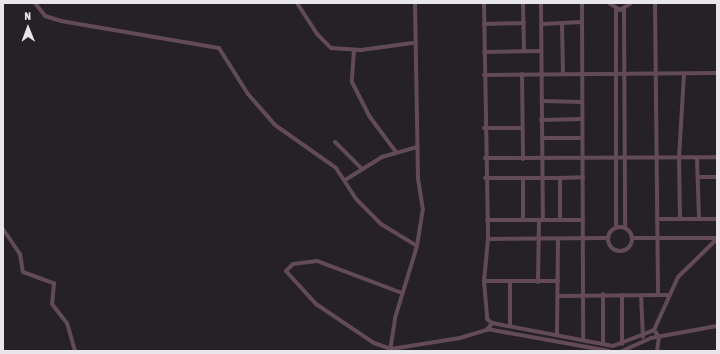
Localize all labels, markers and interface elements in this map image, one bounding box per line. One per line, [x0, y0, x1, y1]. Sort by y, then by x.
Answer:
north arrow [8, 8, 48, 48]
text: N [24, 10, 31, 22]

